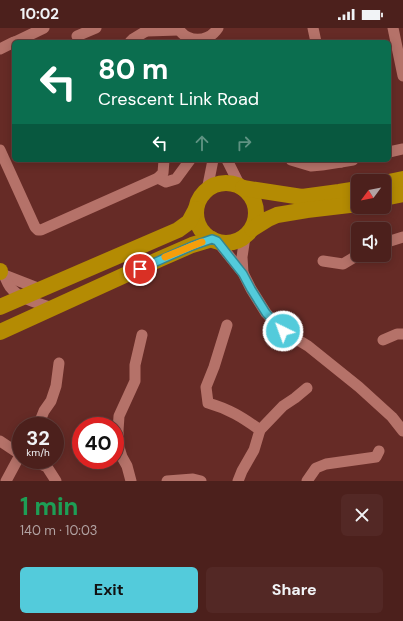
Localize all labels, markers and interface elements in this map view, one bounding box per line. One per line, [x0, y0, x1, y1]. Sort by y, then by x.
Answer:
text: 10:02 [20, 4, 59, 24]
text: 80 m [98, 51, 168, 88]
icon: left [32, 56, 84, 108]
text: Crescent Link Road [98, 87, 259, 111]
icon: left [149, 132, 171, 154]
icon: ahead [191, 132, 213, 154]
icon: right [233, 132, 255, 154]
north arrow [351, 174, 391, 214]
map controls [351, 174, 391, 262]
button: sound [351, 222, 391, 262]
pin [123, 252, 157, 286]
icon: arrive [129, 258, 151, 280]
position arrow [262, 310, 304, 352]
speed limit sign: 40 [72, 417, 124, 469]
text: 32 [26, 425, 50, 451]
text: km/h [26, 446, 50, 459]
text: 1 min [20, 491, 78, 522]
button: close [341, 494, 383, 536]
text: 140 m · 10:03 [20, 522, 98, 539]
button: Exit [20, 567, 198, 613]
button: Share [206, 567, 383, 613]

